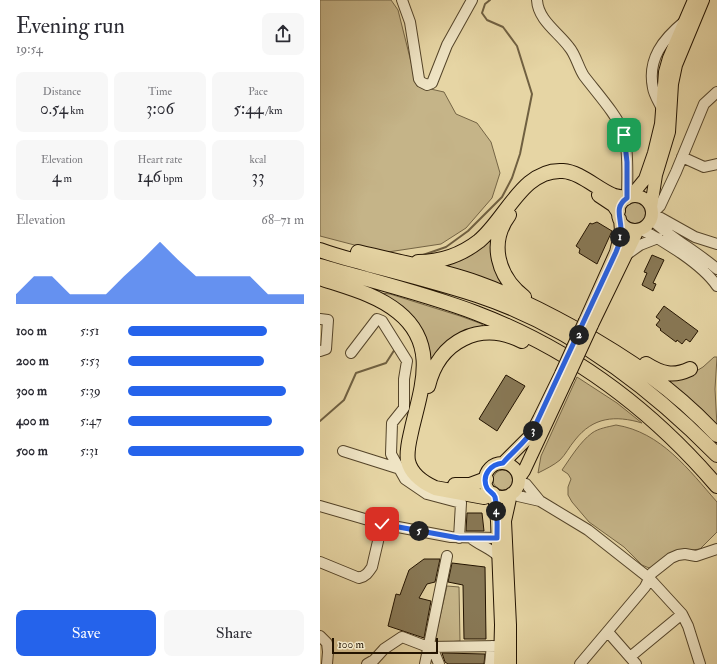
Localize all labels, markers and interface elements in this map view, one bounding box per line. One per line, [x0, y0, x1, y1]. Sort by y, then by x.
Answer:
text: Evening run [16, 12, 125, 40]
button: share [262, 13, 304, 55]
text: 19:54 [16, 41, 43, 57]
text: Distance [43, 85, 81, 98]
text: Time [148, 85, 172, 98]
text: Pace [248, 85, 268, 98]
text: 0.54 [40, 98, 68, 119]
text: 3:06 [146, 98, 174, 119]
text: 5:44 [234, 98, 264, 119]
text: km [68, 104, 84, 117]
text: /km [264, 104, 282, 117]
pin [607, 118, 641, 152]
icon: arrive [613, 124, 635, 146]
text: Elevation [41, 153, 83, 166]
text: Heart rate [138, 153, 182, 166]
text: kcal [250, 153, 266, 166]
text: 4 [52, 166, 61, 187]
text: 146 [137, 166, 161, 187]
text: 33 [251, 166, 265, 187]
text: m [61, 172, 72, 185]
text: bpm [161, 172, 183, 185]
text: Elevation [16, 212, 66, 228]
text: 68–71 m [261, 212, 304, 228]
pin: 1 [610, 227, 630, 247]
text: 1 [618, 230, 622, 243]
text: 100 m [16, 323, 47, 339]
text: 5:51 [80, 323, 99, 339]
pin: 2 [569, 325, 589, 345]
text: 2 [576, 328, 582, 341]
text: 200 m [16, 353, 49, 369]
text: 5:53 [80, 353, 100, 369]
text: 300 m [16, 383, 47, 399]
text: 5:39 [80, 383, 101, 399]
text: 400 m [16, 413, 49, 429]
text: 5:47 [80, 413, 102, 429]
pin: 3 [523, 421, 543, 441]
text: 3 [531, 424, 535, 437]
text: 500 m [16, 443, 48, 459]
text: 5:31 [80, 443, 99, 459]
pin: 4 [486, 501, 506, 521]
text: 4 [493, 504, 499, 517]
pin [365, 507, 399, 541]
icon: check [371, 513, 393, 535]
pin: 5 [409, 521, 429, 541]
text: 5 [417, 524, 421, 537]
button: Save [16, 610, 156, 656]
button: Share [164, 610, 304, 656]
scale bar [332, 636, 438, 655]
text: 100 m [338, 638, 364, 651]

